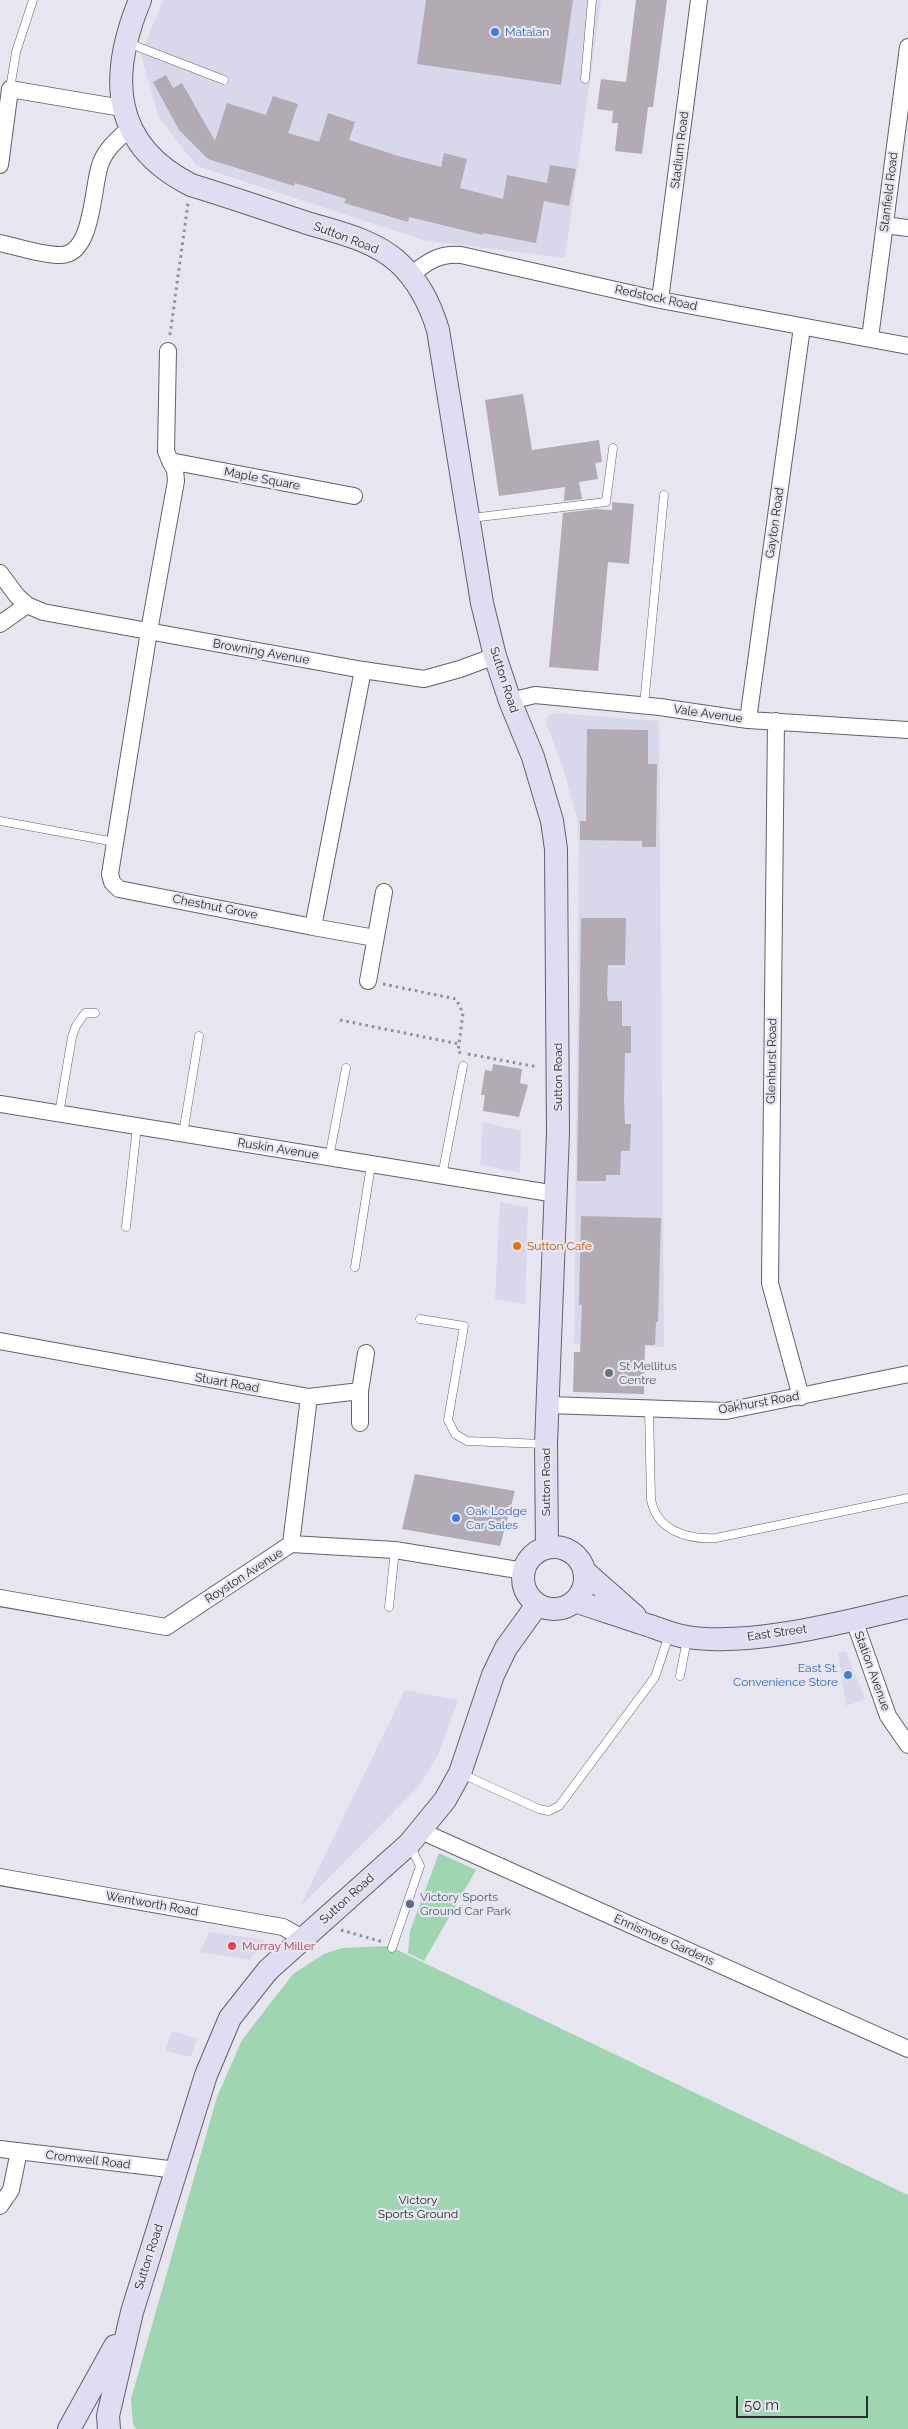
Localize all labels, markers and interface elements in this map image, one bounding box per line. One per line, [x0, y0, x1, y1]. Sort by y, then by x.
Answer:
place label: Matalan [505, 25, 549, 39]
marker: Matalan [489, 26, 501, 38]
street label: Stadium Road [668, 111, 692, 189]
street label: Stanfield Road [877, 151, 901, 233]
street label: Sutton Road [312, 219, 380, 257]
street label: Redstock Road [614, 282, 698, 314]
street label: Maple Square [223, 465, 301, 493]
street label: Gayton Road [763, 487, 787, 559]
street label: Browning Avenue [212, 636, 310, 668]
street label: Sutton Road [487, 645, 521, 715]
street label: Vale Avenue [673, 702, 743, 726]
street label: Chestnut Grove [171, 892, 259, 922]
street label: Glenhurst Road [764, 1018, 780, 1104]
street label: Sutton Road [551, 1043, 565, 1111]
street label: Ruskin Avenue [236, 1135, 320, 1163]
place label: Sutton Cafe [527, 1239, 592, 1253]
marker: Sutton Cafe [511, 1240, 523, 1252]
place label: St Mellitus Centre [619, 1359, 677, 1387]
marker: St Mellitus Centre [603, 1367, 615, 1379]
street label: Stuart Road [194, 1370, 260, 1396]
street label: Oakhurst Road [717, 1389, 801, 1417]
street label: Sutton Road [539, 1448, 553, 1516]
place label: Oak Lodge Car Sales [466, 1504, 527, 1532]
marker: Oak Lodge Car Sales [450, 1512, 462, 1524]
street label: Royston Avenue [202, 1545, 286, 1607]
street label: East Street [746, 1622, 808, 1644]
street label: Station Avenue [851, 1629, 893, 1713]
place label: East St. Convenience Store [733, 1661, 838, 1689]
marker: East St. Convenience Store [842, 1669, 854, 1681]
street label: Sutton Road [317, 1871, 377, 1927]
street label: Wentworth Road [105, 1889, 199, 1919]
place label: Victory Sports Ground Car Park [420, 1890, 511, 1918]
marker: Victory Sports Ground Car Park [404, 1898, 416, 1910]
street label: Ennismore Gardens [612, 1911, 716, 1969]
place label: Murray Miller [242, 1939, 315, 1953]
marker: Murray Miller [226, 1940, 238, 1952]
street label: Cromwell Road [45, 2148, 131, 2172]
park label: Victory Sports Ground [378, 2193, 458, 2221]
street label: Sutton Road [132, 2222, 166, 2292]
scale bar [738, 2386, 870, 2418]
text: 50 m [744, 2396, 779, 2414]

